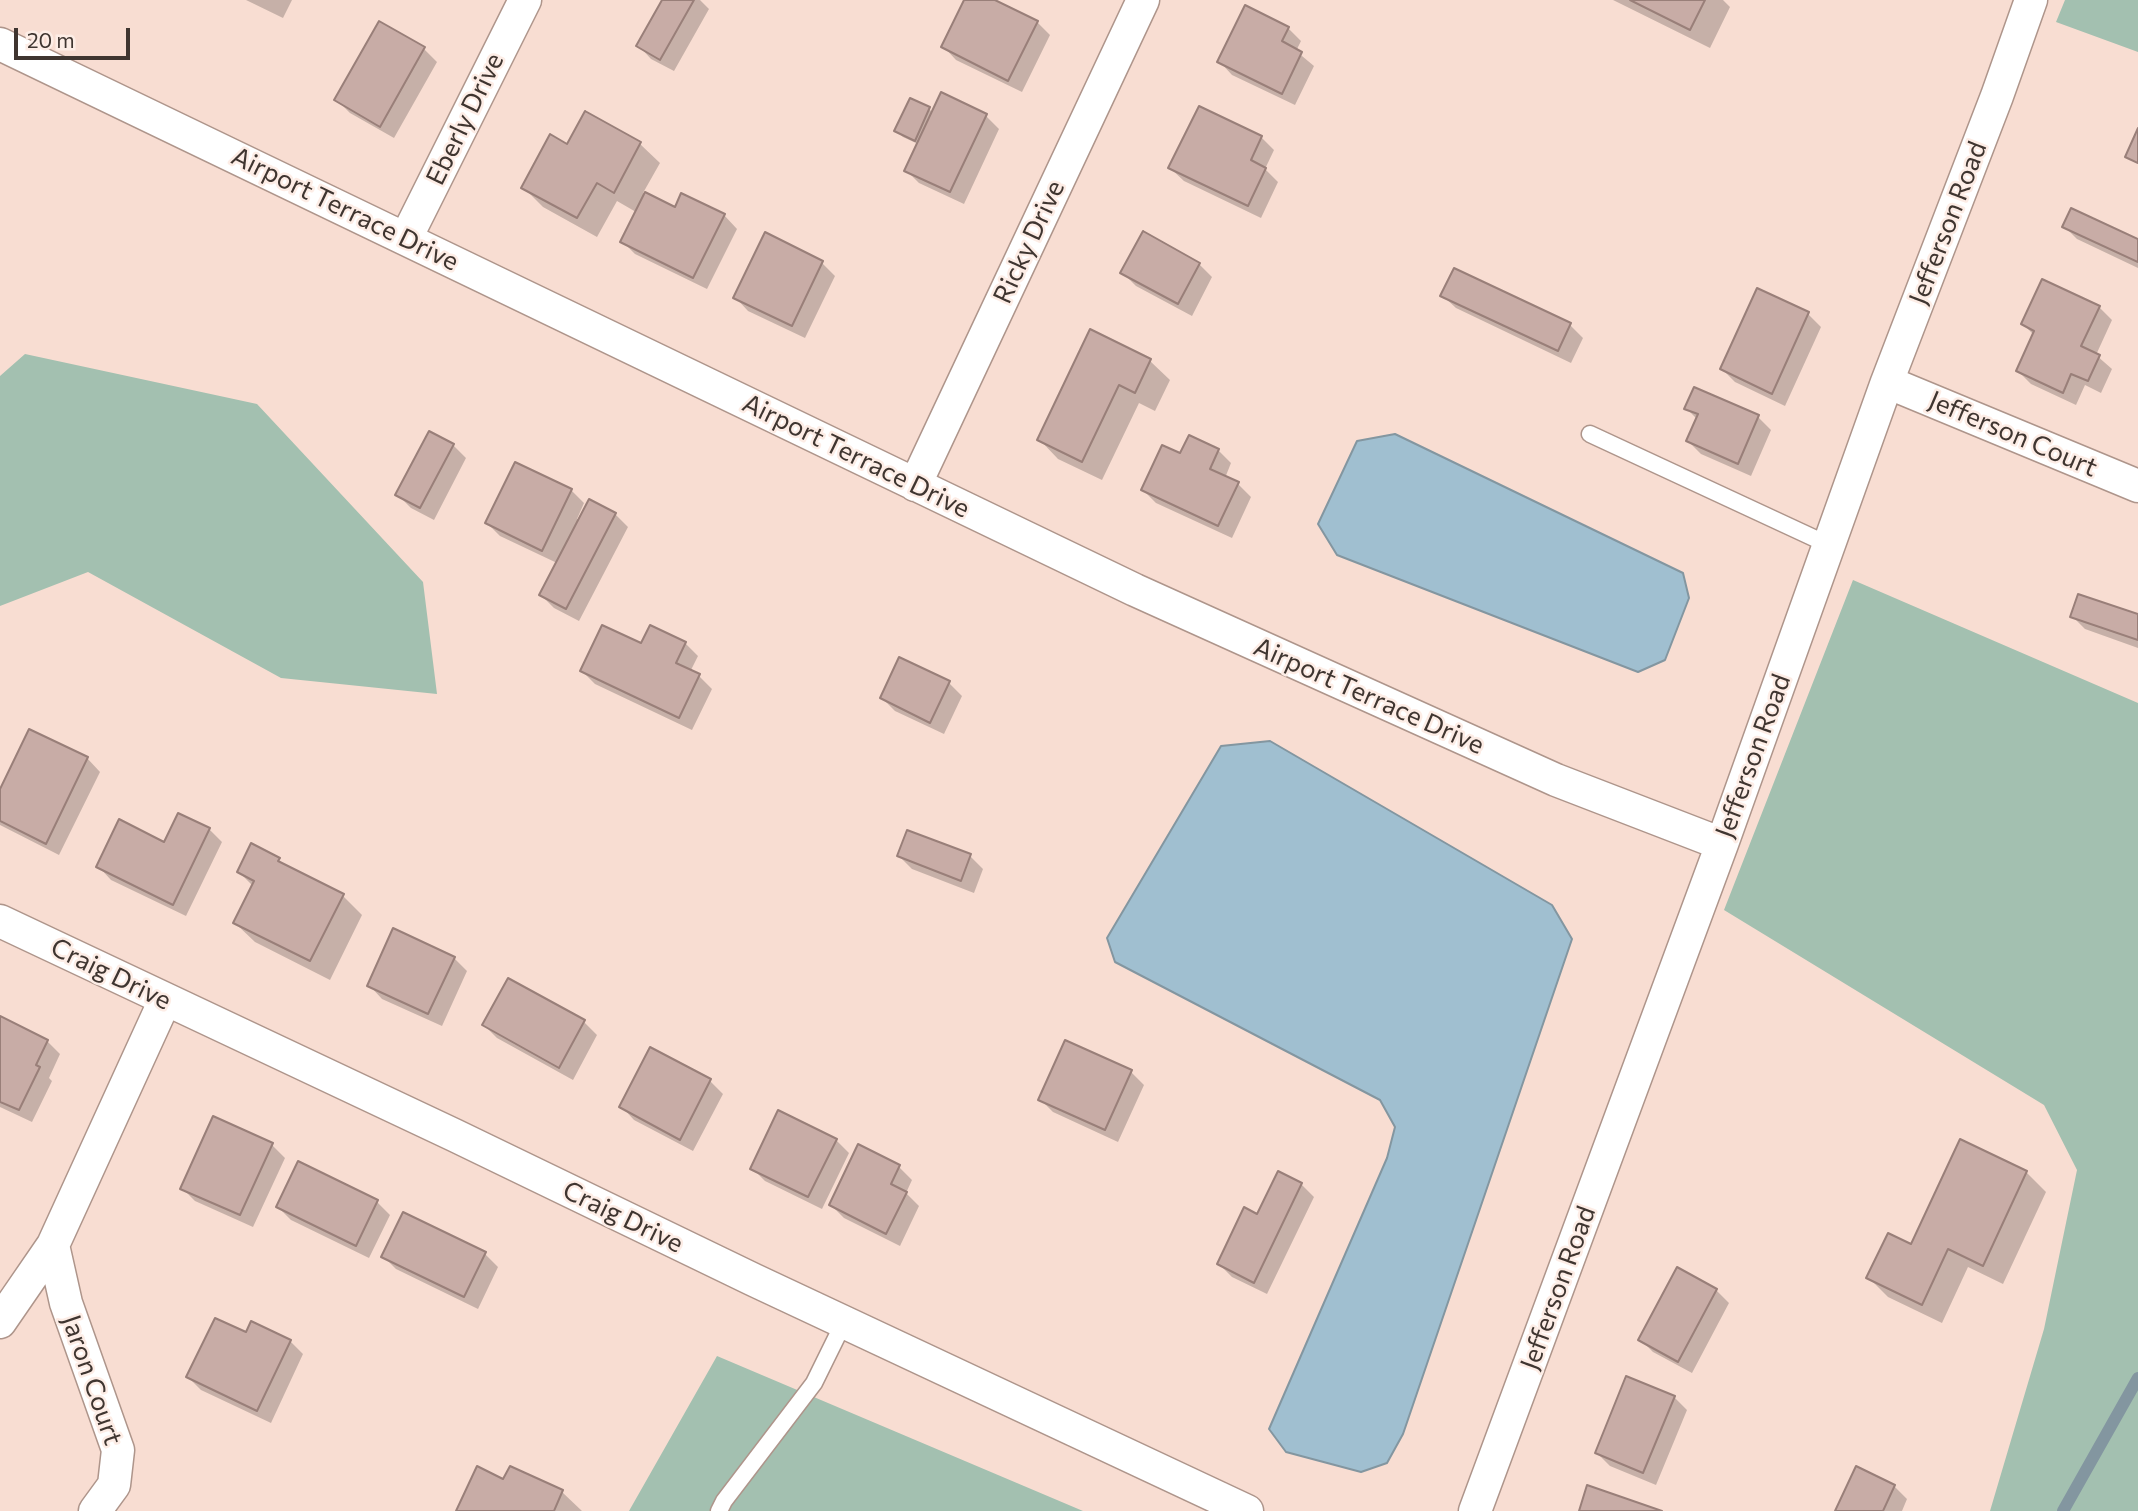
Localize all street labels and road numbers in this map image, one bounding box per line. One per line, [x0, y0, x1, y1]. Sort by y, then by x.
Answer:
street label: Eberly Drive [420, 48, 510, 190]
street label: Jefferson Road [1903, 137, 1993, 309]
street label: Airport Terrace Drive [226, 140, 464, 278]
street label: Ricky Drive [987, 175, 1071, 309]
street label: Jefferson Court [1924, 384, 2102, 484]
street label: Airport Terrace Drive [737, 387, 975, 525]
street label: Airport Terrace Drive [1249, 631, 1489, 761]
street label: Jefferson Road [1709, 670, 1797, 842]
street label: Craig Drive [46, 931, 176, 1017]
street label: Craig Drive [558, 1174, 688, 1260]
street label: Jefferson Road [1514, 1202, 1602, 1374]
street label: Jaron Court [55, 1311, 129, 1449]

